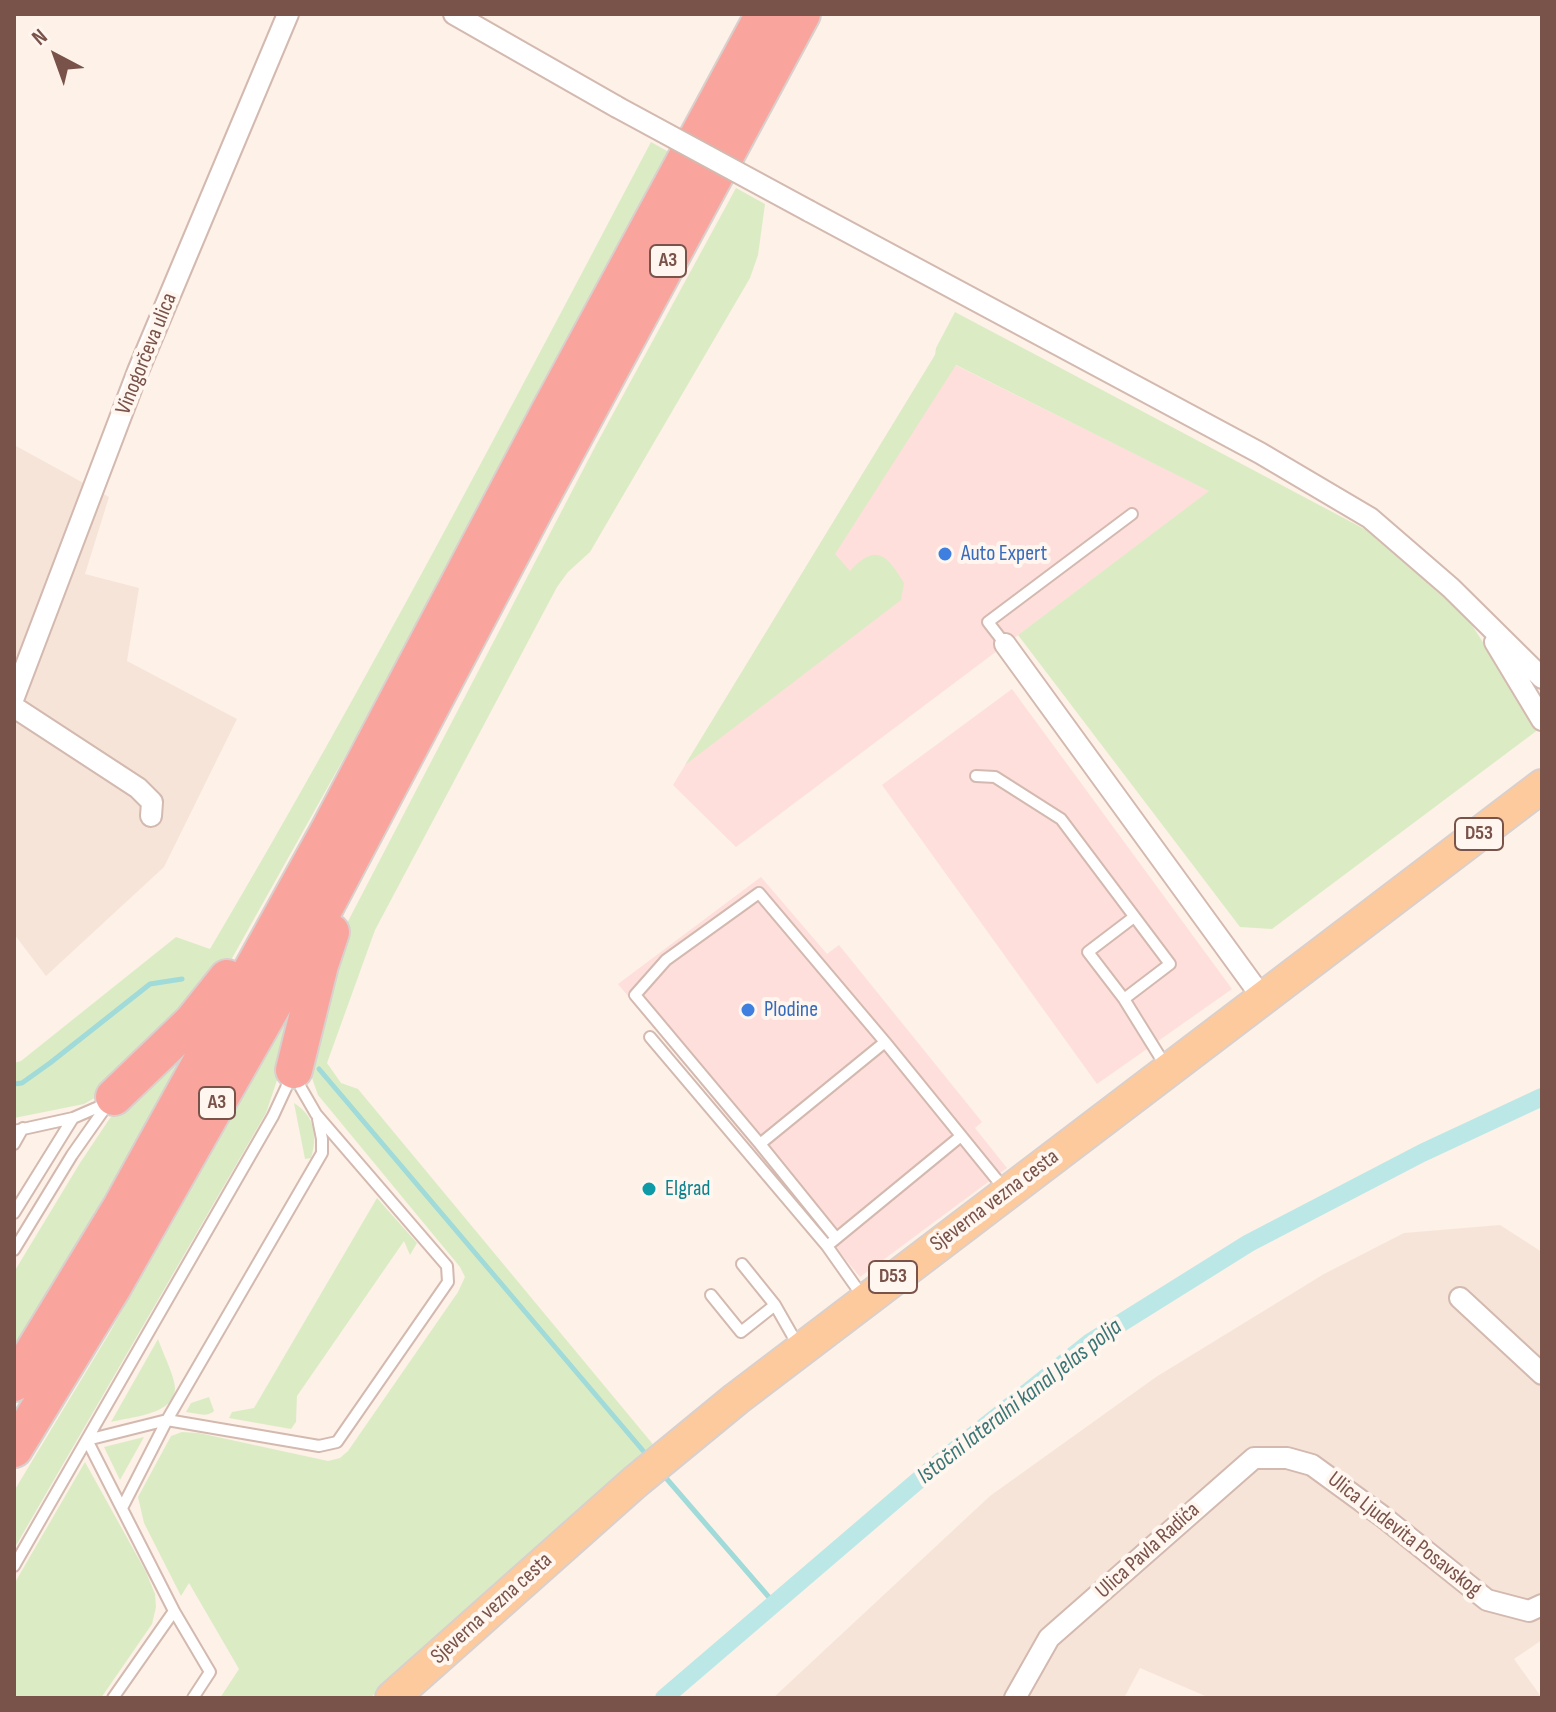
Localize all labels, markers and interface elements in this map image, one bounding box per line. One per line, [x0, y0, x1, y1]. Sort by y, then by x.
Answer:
north arrow [16, 16, 96, 96]
text: N [27, 23, 53, 52]
road number: A3 [650, 245, 686, 277]
street label: Vinogorčeva ulica [111, 289, 183, 419]
place label: Auto Expert [961, 541, 1047, 567]
marker: Auto Expert [936, 545, 954, 563]
road number: D53 [1455, 818, 1503, 850]
place label: Plodine [764, 997, 818, 1023]
marker: Plodine [739, 1001, 757, 1019]
road number: A3 [199, 1087, 235, 1119]
street label: Sjeverna vezna cesta [926, 1144, 1064, 1258]
place label: Elgrad [665, 1176, 711, 1202]
marker: Elgrad [640, 1180, 658, 1198]
road number: D53 [869, 1261, 917, 1293]
water label: Istočni lateralni kanal Jelas polja [912, 1313, 1128, 1491]
street label: Ulica Ljudevita Posavskog [1322, 1467, 1486, 1603]
street label: Ulica Pavla Radića [1091, 1498, 1205, 1604]
street label: Sjeverna vezna cesta [426, 1548, 558, 1670]

